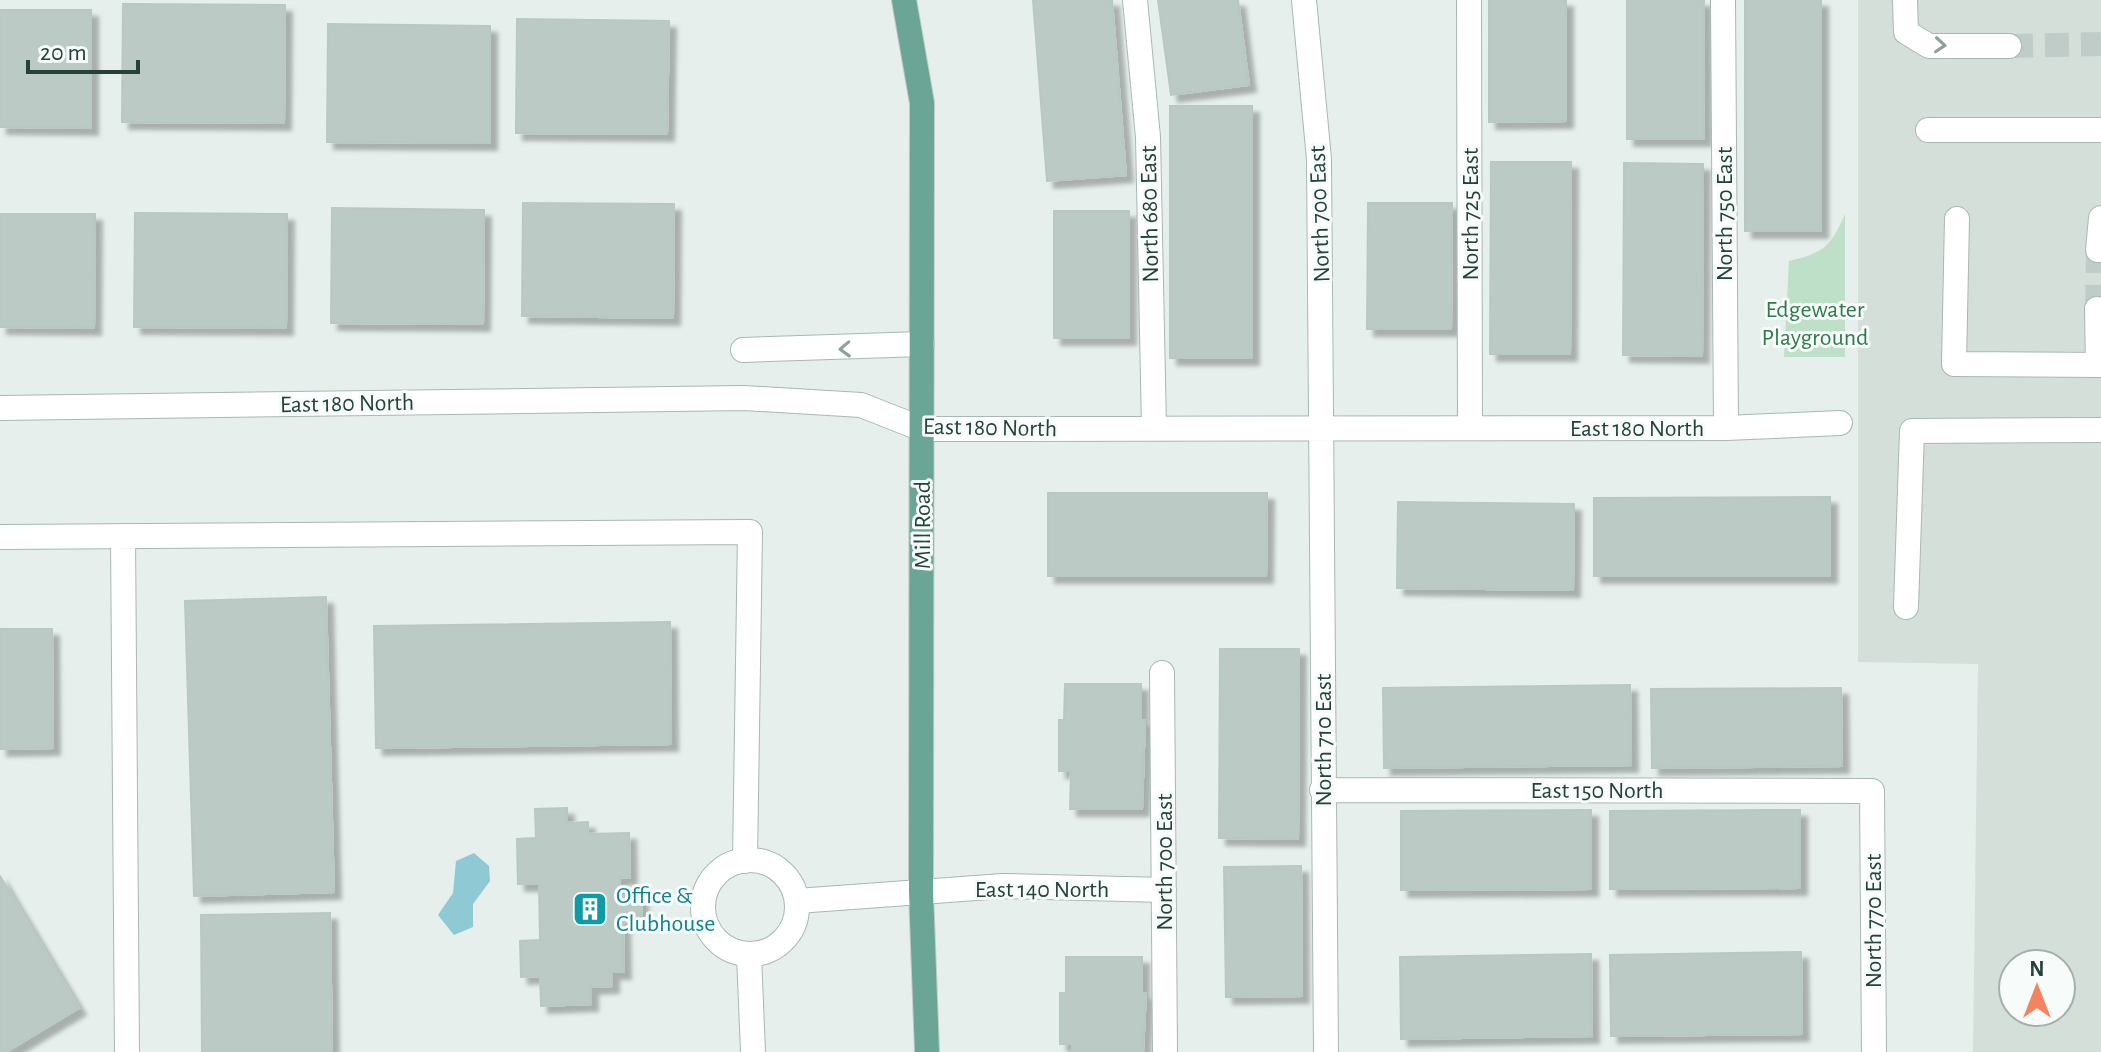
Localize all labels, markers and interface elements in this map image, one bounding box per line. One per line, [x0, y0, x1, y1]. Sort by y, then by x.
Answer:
scale bar [28, 24, 138, 74]
one-way arrow [1934, 36, 1947, 53]
text: 20 m [40, 41, 87, 65]
street label: North 680 East [1137, 145, 1163, 283]
street label: North 700 East [1306, 145, 1334, 283]
street label: North 750 East [1713, 146, 1737, 281]
street label: North 725 East [1459, 147, 1483, 280]
park label: Edgewater Playground [1762, 298, 1868, 350]
one-way arrow [838, 340, 851, 357]
street label: East 180 North [280, 391, 414, 417]
street label: East 180 North [923, 415, 1057, 441]
street label: East 180 North [1570, 417, 1704, 441]
street label: Mill Road [911, 481, 935, 569]
street label: North 710 East [1312, 673, 1336, 806]
street label: East 150 North [1531, 779, 1663, 803]
street label: North 700 East [1153, 793, 1177, 931]
street label: North 770 East [1862, 853, 1886, 988]
street label: East 140 North [975, 878, 1109, 902]
place label: Office & Clubhouse [616, 884, 715, 936]
building icon: Office & Clubhouse [571, 890, 609, 928]
north arrow [1997, 948, 2077, 1028]
text: N [2029, 958, 2045, 980]

